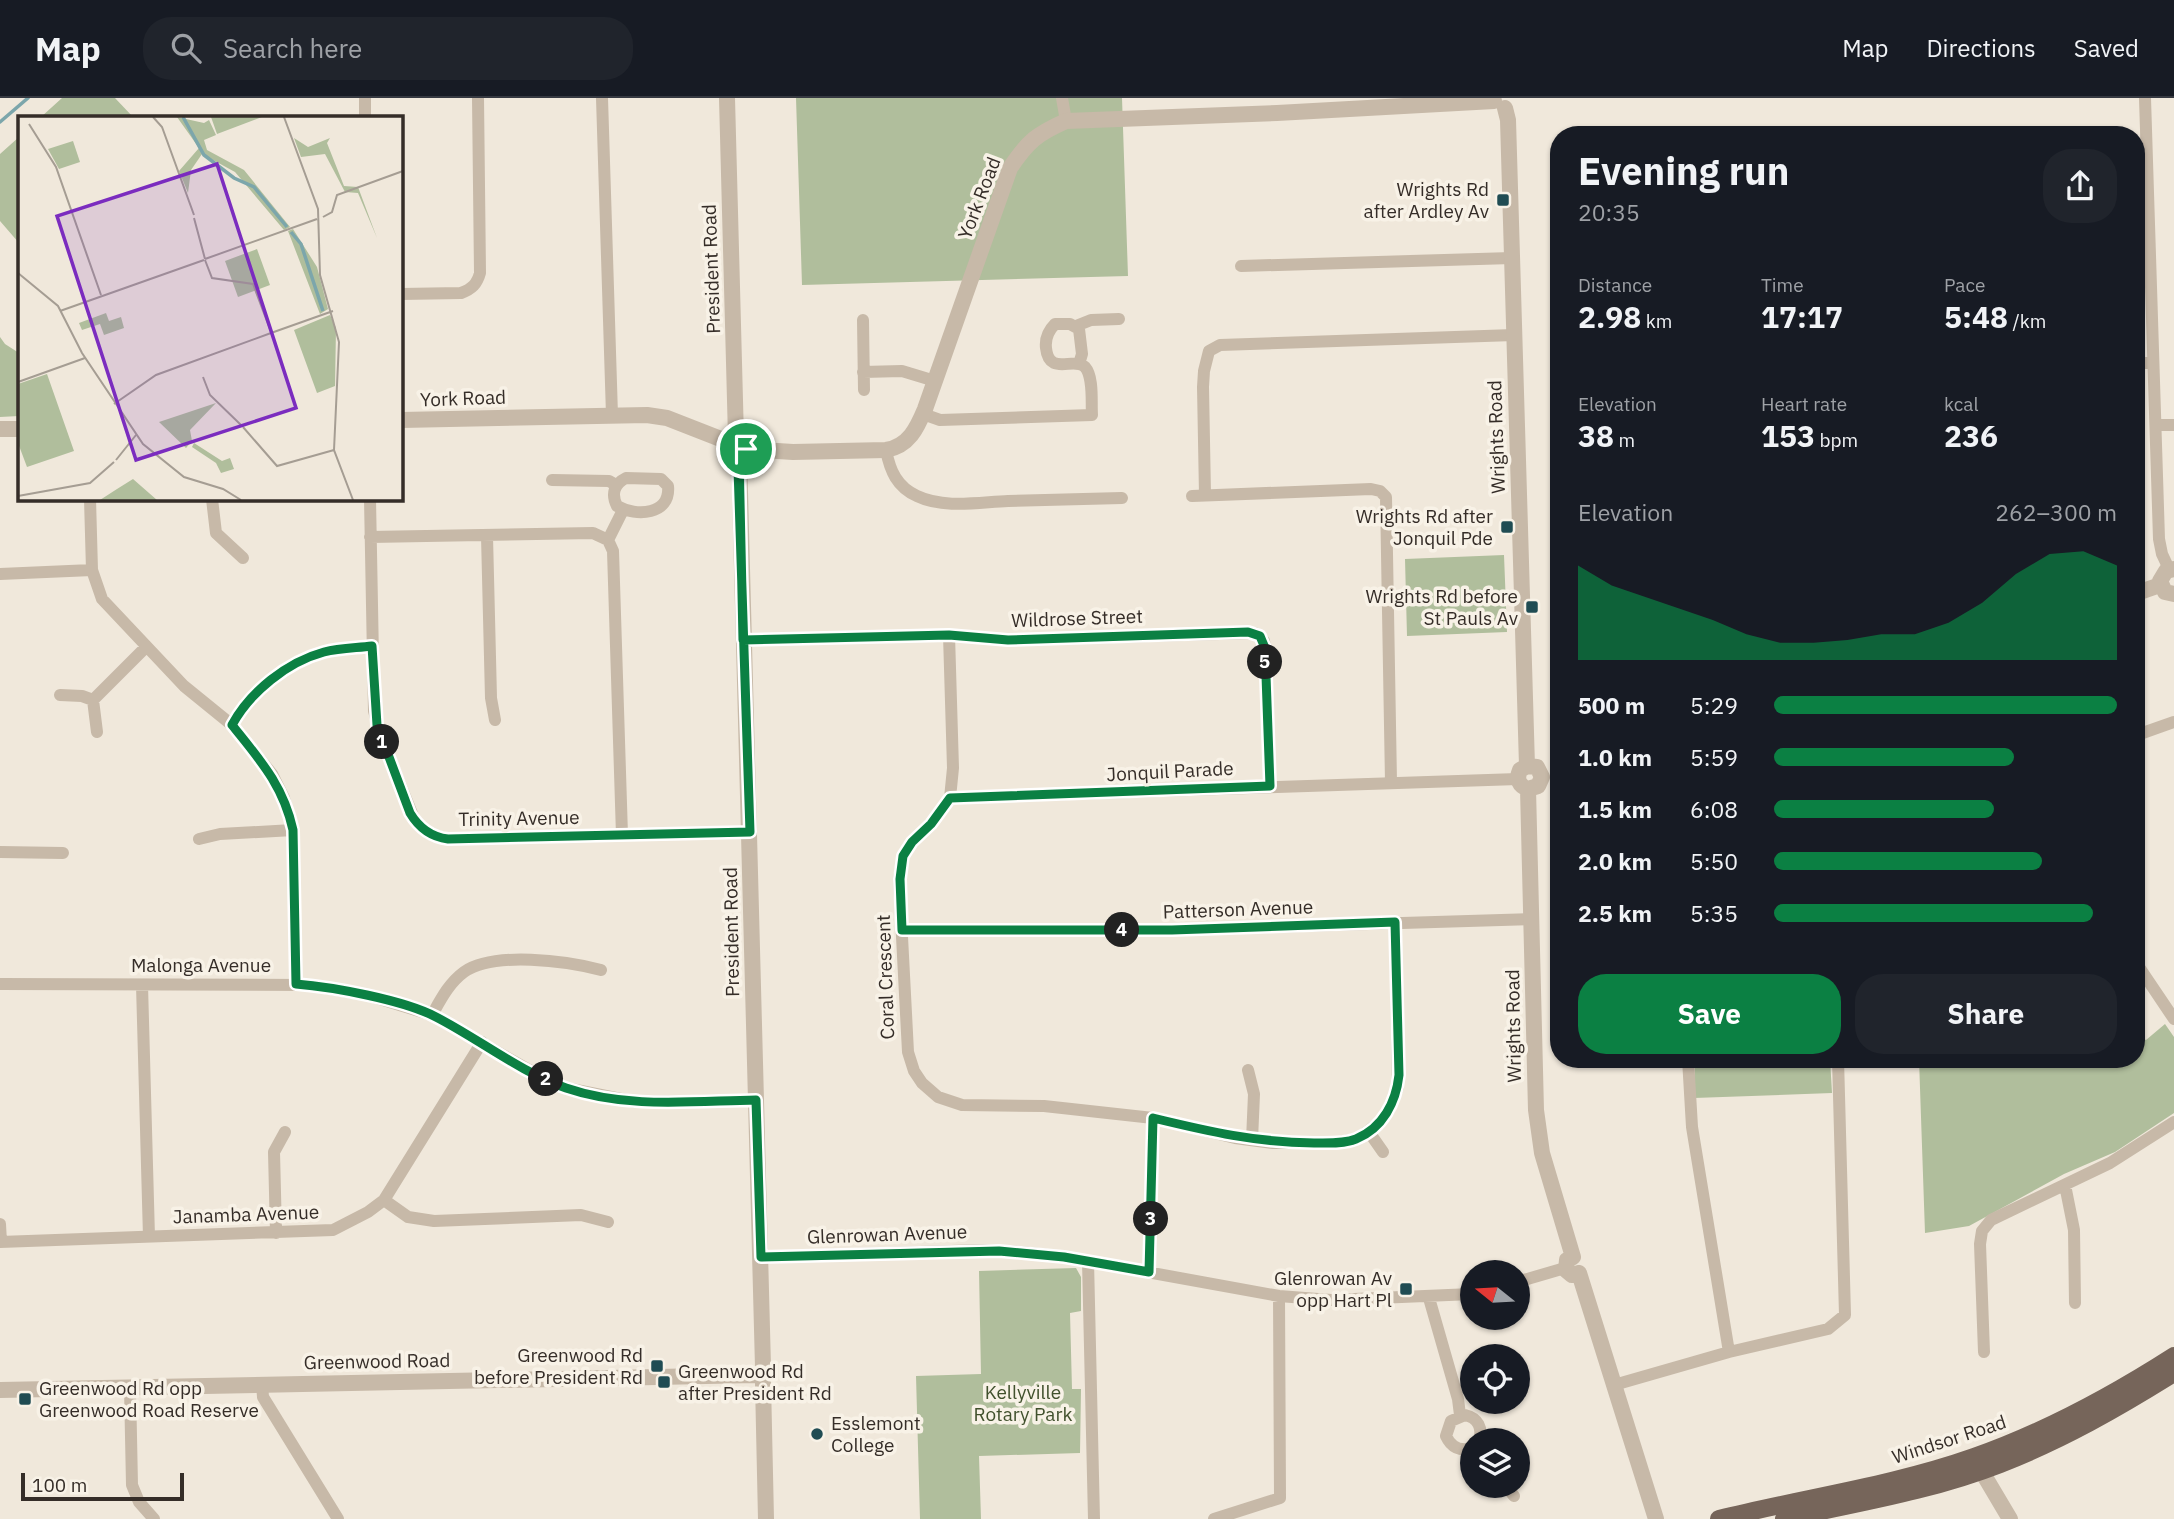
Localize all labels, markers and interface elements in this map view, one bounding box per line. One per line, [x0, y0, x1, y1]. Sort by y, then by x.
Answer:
search box [143, 17, 633, 80]
text: Map [35, 27, 101, 70]
icon: search [167, 29, 205, 67]
text: Search here [223, 31, 362, 65]
text: Map [1842, 32, 1888, 64]
text: Directions [1926, 32, 2036, 64]
text: Saved [2074, 32, 2139, 64]
inset map [18, 116, 402, 500]
text: Evening run [1578, 146, 1789, 195]
button: share [2043, 149, 2117, 223]
street label: York Road [952, 154, 1006, 242]
place label: Wrights Rd after Ardley Av [1364, 177, 1489, 223]
marker: Wrights Rd after Ardley Av [1495, 192, 1511, 208]
text: 20:35 [1578, 197, 1640, 227]
street label: President Road [697, 204, 725, 334]
text: Distance [1578, 273, 1652, 297]
text: Time [1761, 273, 1804, 297]
text: Pace [1944, 273, 1985, 297]
text: 2.98 [1578, 297, 1641, 336]
text: 17:17 [1761, 297, 1843, 336]
text: 5:48 [1944, 297, 2008, 336]
text: km [1641, 309, 1672, 333]
text: /km [2008, 309, 2046, 333]
street label: Wrights Road [1482, 380, 1510, 494]
street label: York Road [420, 385, 506, 411]
text: Elevation [1578, 392, 1657, 416]
text: Heart rate [1761, 392, 1847, 416]
text: kcal [1944, 392, 1979, 416]
text: 38 [1578, 416, 1614, 455]
text: 153 [1761, 416, 1815, 455]
text: 236 [1944, 416, 1998, 455]
pin [716, 419, 776, 479]
text: m [1614, 428, 1635, 452]
text: bpm [1815, 428, 1858, 452]
icon: arrive [727, 430, 765, 468]
text: Elevation [1578, 497, 1673, 527]
text: 262–300 m [1995, 497, 2117, 527]
place label: Wrights Rd after Jonquil Pde [1356, 504, 1493, 550]
marker: Wrights Rd after Jonquil Pde [1499, 519, 1515, 535]
place label: Wrights Rd before St Pauls Av [1365, 584, 1518, 630]
marker: Wrights Rd before St Pauls Av [1524, 599, 1540, 615]
street label: Wildrose Street [1011, 604, 1143, 632]
pin: 5 [1248, 644, 1282, 680]
text: 5 [1259, 649, 1270, 673]
text: 500 m [1578, 690, 1645, 720]
text: 5:29 [1690, 690, 1738, 720]
pin: 1 [364, 724, 400, 760]
text: 1 [376, 729, 387, 753]
text: 1.0 km [1578, 742, 1652, 772]
text: 5:59 [1690, 742, 1738, 772]
street label: Jonquil Parade [1106, 756, 1234, 786]
text: 1.5 km [1578, 794, 1652, 824]
text: 6:08 [1690, 794, 1738, 824]
street label: Trinity Avenue [458, 805, 580, 831]
text: 2.0 km [1578, 846, 1652, 876]
text: 5:50 [1690, 846, 1738, 876]
street label: President Road [718, 867, 744, 997]
street label: Patterson Avenue [1162, 894, 1314, 924]
text: 2.5 km [1578, 898, 1652, 928]
text: 5:35 [1690, 898, 1738, 928]
pin: 4 [1104, 912, 1140, 948]
street label: Coral Crescent [871, 914, 899, 1040]
text: 4 [1116, 917, 1127, 941]
street label: Malonga Avenue [131, 953, 271, 977]
street label: Wrights Road [1500, 969, 1526, 1083]
button: Save [1578, 974, 1841, 1054]
button: Share [1855, 974, 2117, 1054]
pin: 2 [528, 1062, 564, 1096]
text: 2 [540, 1066, 551, 1090]
street label: Janamba Avenue [172, 1199, 320, 1229]
pin: 3 [1134, 1202, 1168, 1236]
text: 3 [1145, 1206, 1156, 1230]
street label: Glenrowan Avenue [806, 1219, 968, 1249]
north arrow [1460, 1260, 1530, 1330]
map controls [1460, 1260, 1530, 1498]
place label: Glenrowan Av opp Hart Pl [1274, 1266, 1392, 1312]
marker: Glenrowan Av opp Hart Pl [1398, 1281, 1414, 1297]
place label: Greenwood Rd before President Rd [474, 1343, 643, 1389]
button: locate [1460, 1344, 1530, 1414]
street label: Greenwood Road [303, 1348, 451, 1374]
marker: Greenwood Rd before President Rd [649, 1358, 665, 1374]
place label: Greenwood Rd after President Rd [678, 1359, 832, 1405]
marker: Greenwood Rd after President Rd [656, 1374, 672, 1390]
place label: Greenwood Rd opp Greenwood Road Reserve [39, 1376, 259, 1422]
park label: Kellyville Rotary Park [974, 1380, 1072, 1426]
marker: Greenwood Rd opp Greenwood Road Reserve [17, 1391, 33, 1407]
street label: Windsor Road [1889, 1409, 2009, 1469]
place label: Esslemont College [831, 1411, 921, 1457]
marker: Esslemont College [809, 1426, 825, 1442]
button: layers [1460, 1428, 1530, 1498]
scale bar [21, 1470, 184, 1502]
text: 100 m [32, 1473, 87, 1497]

